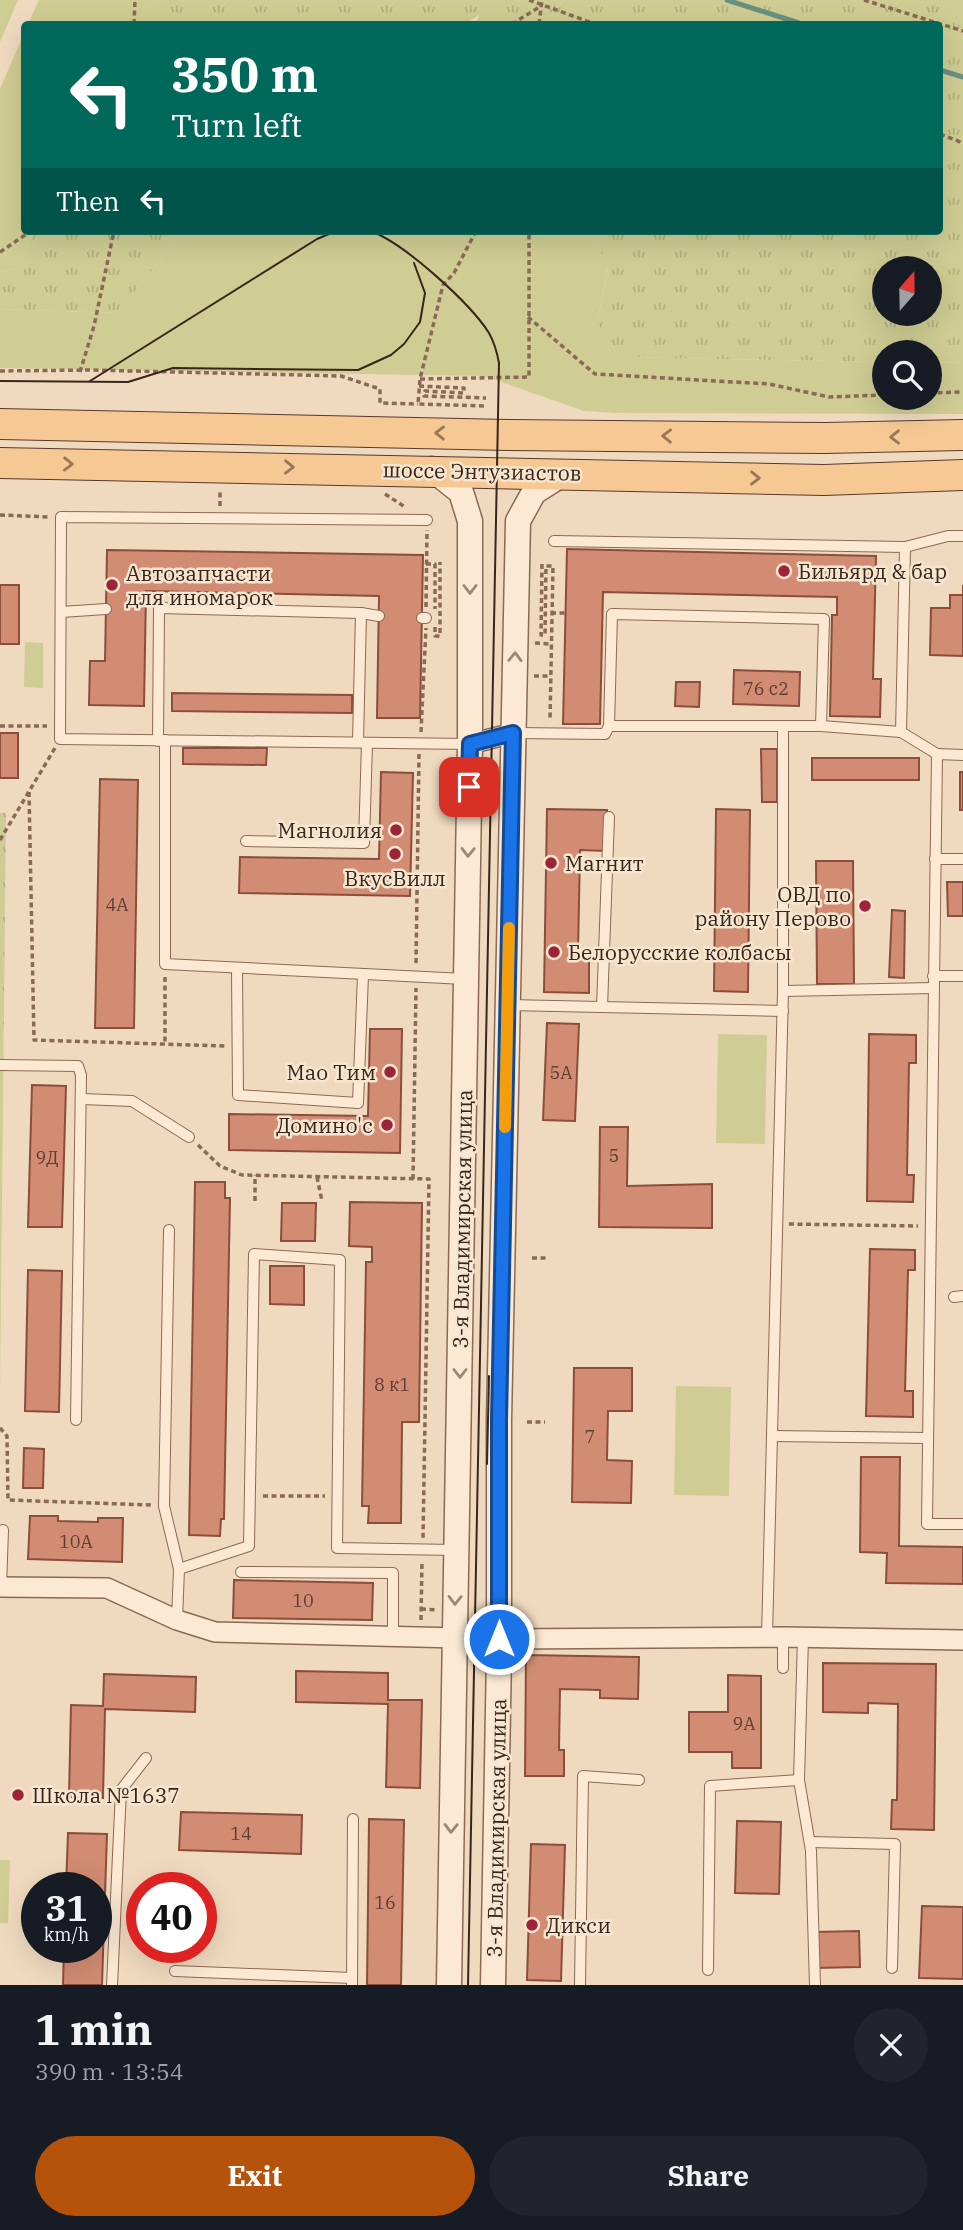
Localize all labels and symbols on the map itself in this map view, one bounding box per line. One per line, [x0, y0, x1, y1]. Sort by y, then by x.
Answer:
north arrow [872, 256, 942, 326]
one-way arrow [434, 426, 445, 441]
one-way arrow [662, 428, 672, 444]
one-way arrow [889, 429, 900, 445]
street label: шоссе Энтузиастов [382, 455, 582, 487]
one-way arrow [63, 456, 74, 471]
one-way arrow [284, 459, 295, 475]
one-way arrow [750, 471, 761, 486]
place label: Бильярд & бар [798, 557, 947, 585]
place label: Автозапчасти для иномарок [126, 559, 273, 611]
marker: Бильярд & бар [776, 563, 792, 579]
marker: Автозапчасти для иномарок [104, 577, 120, 593]
one-way arrow [462, 584, 478, 595]
one-way arrow [507, 651, 523, 661]
house number: 76 с2 [743, 677, 789, 700]
pin [439, 757, 499, 817]
place label: Магнолия [278, 816, 382, 844]
marker: Магнолия [388, 822, 404, 838]
marker: ВкусВилл [387, 846, 403, 862]
one-way arrow [460, 847, 475, 858]
place label: Магнит [565, 849, 644, 877]
marker: Магнит [543, 855, 559, 871]
place label: ВкусВилл [344, 864, 446, 892]
place label: ОВД по району Перово [694, 880, 851, 932]
house number: 4А [105, 893, 129, 916]
marker: ОВД по району Перово [857, 898, 873, 914]
place label: Белорусские колбасы [568, 938, 792, 966]
marker: Белорусские колбасы [546, 944, 562, 960]
place label: Мао Тим [287, 1058, 376, 1086]
house number: 5А [549, 1061, 573, 1084]
marker: Мао Тим [382, 1064, 398, 1080]
street label: 3-я Владимирская улица [446, 1089, 478, 1349]
place label: Домино'c [276, 1111, 373, 1139]
marker: Домино'c [379, 1117, 395, 1133]
house number: 5 [609, 1144, 619, 1167]
house number: 9Д [35, 1146, 59, 1169]
one-way arrow [452, 1367, 467, 1378]
house number: 8 к1 [374, 1373, 410, 1396]
house number: 7 [585, 1425, 595, 1448]
house number: 10А [59, 1530, 94, 1553]
house number: 10 [292, 1589, 314, 1612]
one-way arrow [447, 1595, 463, 1606]
position arrow [462, 1602, 536, 1676]
street label: 3-я Владимирская улица [480, 1698, 512, 1958]
house number: 9А [732, 1712, 756, 1735]
place label: Школа №1637 [32, 1781, 180, 1809]
marker: Школа №1637 [10, 1787, 26, 1803]
house number: 14 [230, 1822, 252, 1845]
one-way arrow [443, 1823, 459, 1833]
speed limit sign: 40 [126, 1872, 217, 1963]
house number: 16 [374, 1891, 396, 1914]
place label: Дикси [546, 1911, 611, 1939]
marker: Дикси [524, 1917, 540, 1933]

